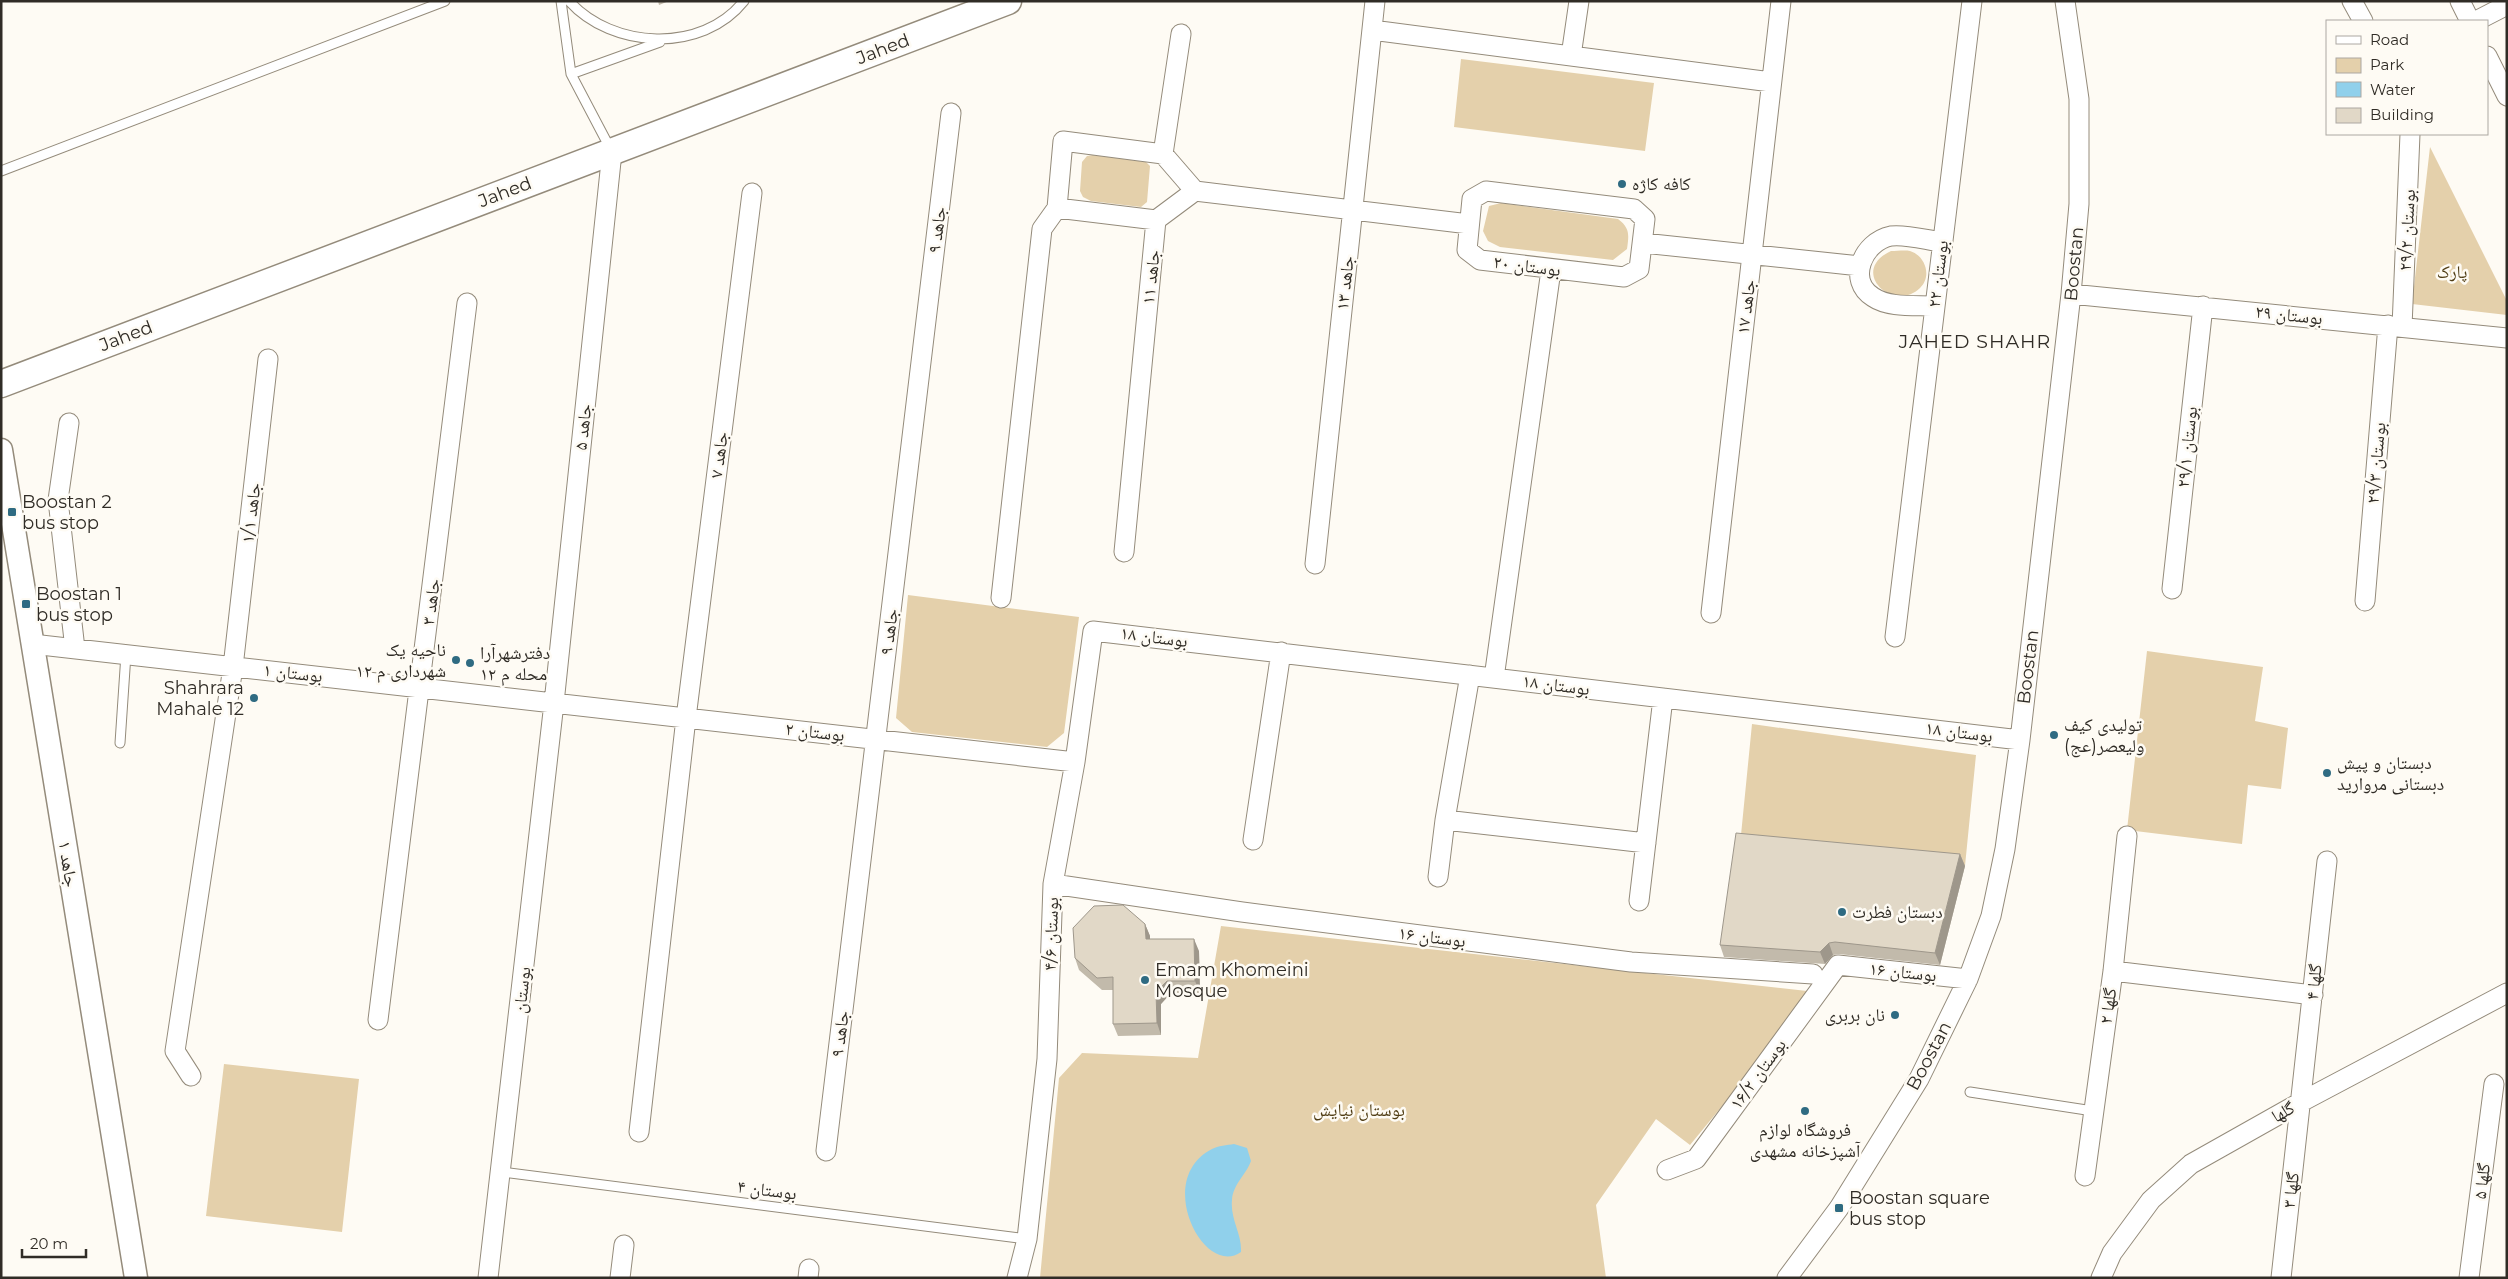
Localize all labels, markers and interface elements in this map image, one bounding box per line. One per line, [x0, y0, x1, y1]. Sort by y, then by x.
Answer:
legend [2326, 20, 2488, 135]
street label: Jahed [853, 29, 913, 69]
text: Road [2370, 30, 2409, 49]
text: Park [2370, 55, 2404, 74]
text: Water [2370, 80, 2416, 99]
text: Building [2370, 105, 2434, 124]
street label: Jahed [475, 172, 535, 212]
place label: کافه کاژه [1632, 173, 1691, 195]
marker: کافه کاژه [1616, 178, 1628, 190]
street label: بوستان ۲۹/۲ [2394, 189, 2420, 271]
street label: جاهد ۹ [923, 206, 951, 254]
street label: Boostan [2060, 226, 2088, 302]
street label: بوستان ۲۲ [1923, 239, 1953, 309]
street label: جاهد ۱۱ [1137, 249, 1165, 305]
street label: بوستان ۲۰ [1492, 251, 1562, 281]
street label: جاهد ۱۳ [1331, 255, 1359, 311]
park label: پارک [2437, 261, 2467, 283]
street label: جاهد ۱۷ [1732, 279, 1760, 335]
street label: بوستان ۲۹ [2254, 301, 2324, 329]
street label: Jahed [96, 316, 156, 356]
district label: JAHED SHAHR [1898, 330, 2051, 353]
street label: جاهد ۵ [570, 403, 596, 451]
street label: بوستان ۲۹/۱ [2172, 405, 2202, 489]
street label: بوستان ۲۹/۳ [2361, 421, 2391, 505]
street label: جاهد ۷ [705, 431, 733, 479]
street label: جاهد ۱/۱ [236, 482, 266, 544]
place label: Boostan 2 bus stop [22, 491, 112, 534]
marker: Boostan 2 bus stop [6, 506, 18, 518]
street label: جاهد ۳ [417, 578, 445, 626]
place label: Boostan 1 bus stop [36, 583, 122, 626]
marker: Boostan 1 bus stop [20, 598, 32, 610]
street label: جاهد ۹ [875, 608, 903, 656]
street label: بوستان ۱۸ [1119, 622, 1189, 652]
street label: Boostan [2013, 629, 2043, 705]
place label: ناحیه یک شهرداری م ۱۲ [356, 639, 446, 683]
place label: دفترشهرآرا محله م ۱۲ [480, 642, 550, 686]
marker: ناحیه یک شهرداری م ۱۲ [450, 654, 462, 666]
marker: دفترشهرآرا محله م ۱۲ [464, 657, 476, 669]
street label: بوستان ۱ [262, 659, 324, 687]
street label: بوستان ۱۸ [1521, 670, 1591, 700]
place label: Shahrara Mahale 12 [156, 677, 244, 720]
marker: Shahrara Mahale 12 [248, 692, 260, 704]
place label: تولیدی کیف ولیعصر(عج) [2064, 714, 2144, 758]
street label: بوستان ۱۸ [1924, 717, 1994, 747]
street label: بوستان ۲ [784, 718, 846, 746]
marker: تولیدی کیف ولیعصر(عج) [2048, 729, 2060, 741]
place label: دبستان و پیش دبستانی مروارید [2337, 752, 2444, 795]
marker: دبستان و پیش دبستانی مروارید [2321, 767, 2333, 779]
street label: جاهد ۱ [53, 839, 83, 889]
street label: بوستان ۴/۶ [1039, 897, 1063, 971]
place label: دبستان فطرت [1852, 901, 1943, 923]
marker: دبستان فطرت [1836, 906, 1848, 918]
street label: بوستان ۱۶ [1397, 922, 1467, 952]
street label: بوستان ۱۶ [1868, 958, 1938, 986]
place label: Emam Khomeini Mosque [1155, 959, 1309, 1002]
street label: گلها ۴ [2301, 962, 2327, 1001]
street label: بوستان [509, 966, 535, 1014]
marker: Emam Khomeini Mosque [1139, 974, 1151, 986]
street label: گلها ۲ [2095, 986, 2121, 1025]
place label: نان بربری [1825, 1004, 1885, 1026]
marker: نان بربری [1889, 1009, 1901, 1021]
street label: جاهد ۹ [826, 1010, 854, 1058]
street label: Boostan [1902, 1018, 1956, 1094]
street label: بوستان ۱۶/۲ [1725, 1034, 1791, 1114]
street label: گلها [2267, 1096, 2299, 1127]
park label: بوستان نیایش [1313, 1099, 1405, 1121]
marker: فروشگاه لوازم آشپزخانه مشهدی [1799, 1105, 1811, 1117]
place label: فروشگاه لوازم آشپزخانه مشهدی [1750, 1119, 1861, 1162]
street label: گلها ۵ [2469, 1161, 2495, 1200]
street label: گلها ۳ [2278, 1170, 2304, 1209]
street label: بوستان ۴ [736, 1175, 798, 1205]
place label: Boostan square bus stop [1849, 1187, 1990, 1230]
marker: Boostan square bus stop [1833, 1202, 1845, 1214]
scale bar [22, 1226, 86, 1258]
text: 20 m [30, 1234, 68, 1253]

